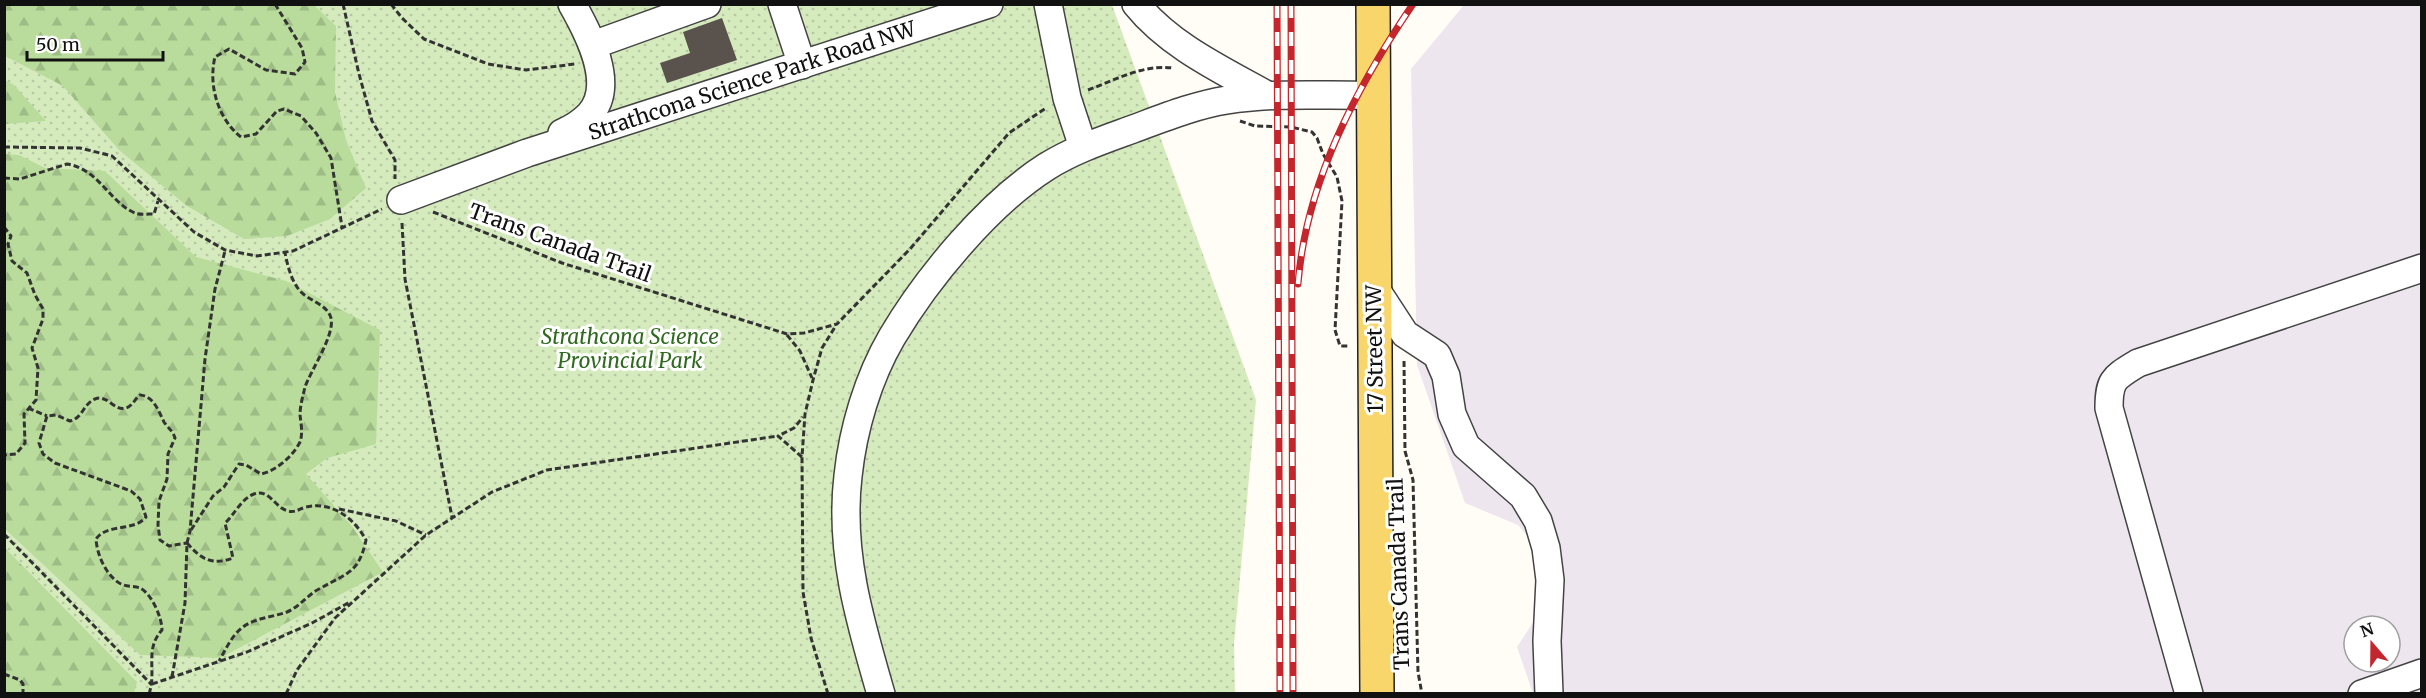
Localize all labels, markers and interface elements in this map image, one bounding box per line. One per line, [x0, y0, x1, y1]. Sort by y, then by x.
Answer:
street label: Strathcona Science Park Road NW [585, 14, 920, 146]
scale bar [27, 24, 164, 62]
text: 50 m [36, 33, 80, 56]
street label: Trans Canada Trail [465, 197, 655, 288]
street label: 17 Street NW [1360, 284, 1389, 413]
park label: Strathcona Science Provincial Park [541, 323, 719, 374]
street label: Trans Canada Trail [1382, 477, 1415, 670]
north arrow [2342, 614, 2402, 674]
text: N [2358, 618, 2377, 641]

